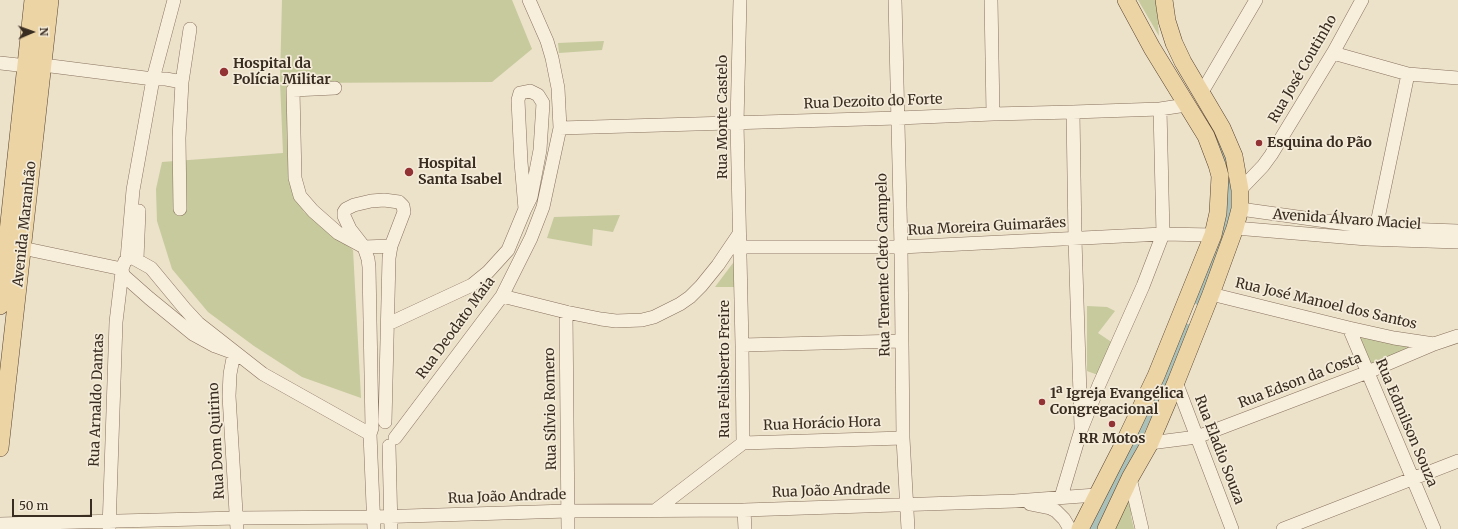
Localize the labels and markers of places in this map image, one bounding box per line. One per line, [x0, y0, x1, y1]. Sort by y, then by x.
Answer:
place label: Hospital da Polícia Militar [233, 56, 331, 88]
marker: Hospital da Polícia Militar [218, 66, 230, 78]
place label: Esquina do Pão [1267, 135, 1372, 151]
marker: Esquina do Pão [1254, 138, 1264, 148]
place label: Hospital Santa Isabel [418, 156, 502, 188]
marker: Hospital Santa Isabel [403, 166, 415, 178]
place label: 1ª Igreja Evangélica Congregacional [1050, 386, 1184, 418]
marker: 1ª Igreja Evangélica Congregacional [1037, 397, 1047, 407]
marker: RR Motos [1107, 419, 1117, 429]
place label: RR Motos [1079, 431, 1145, 447]

